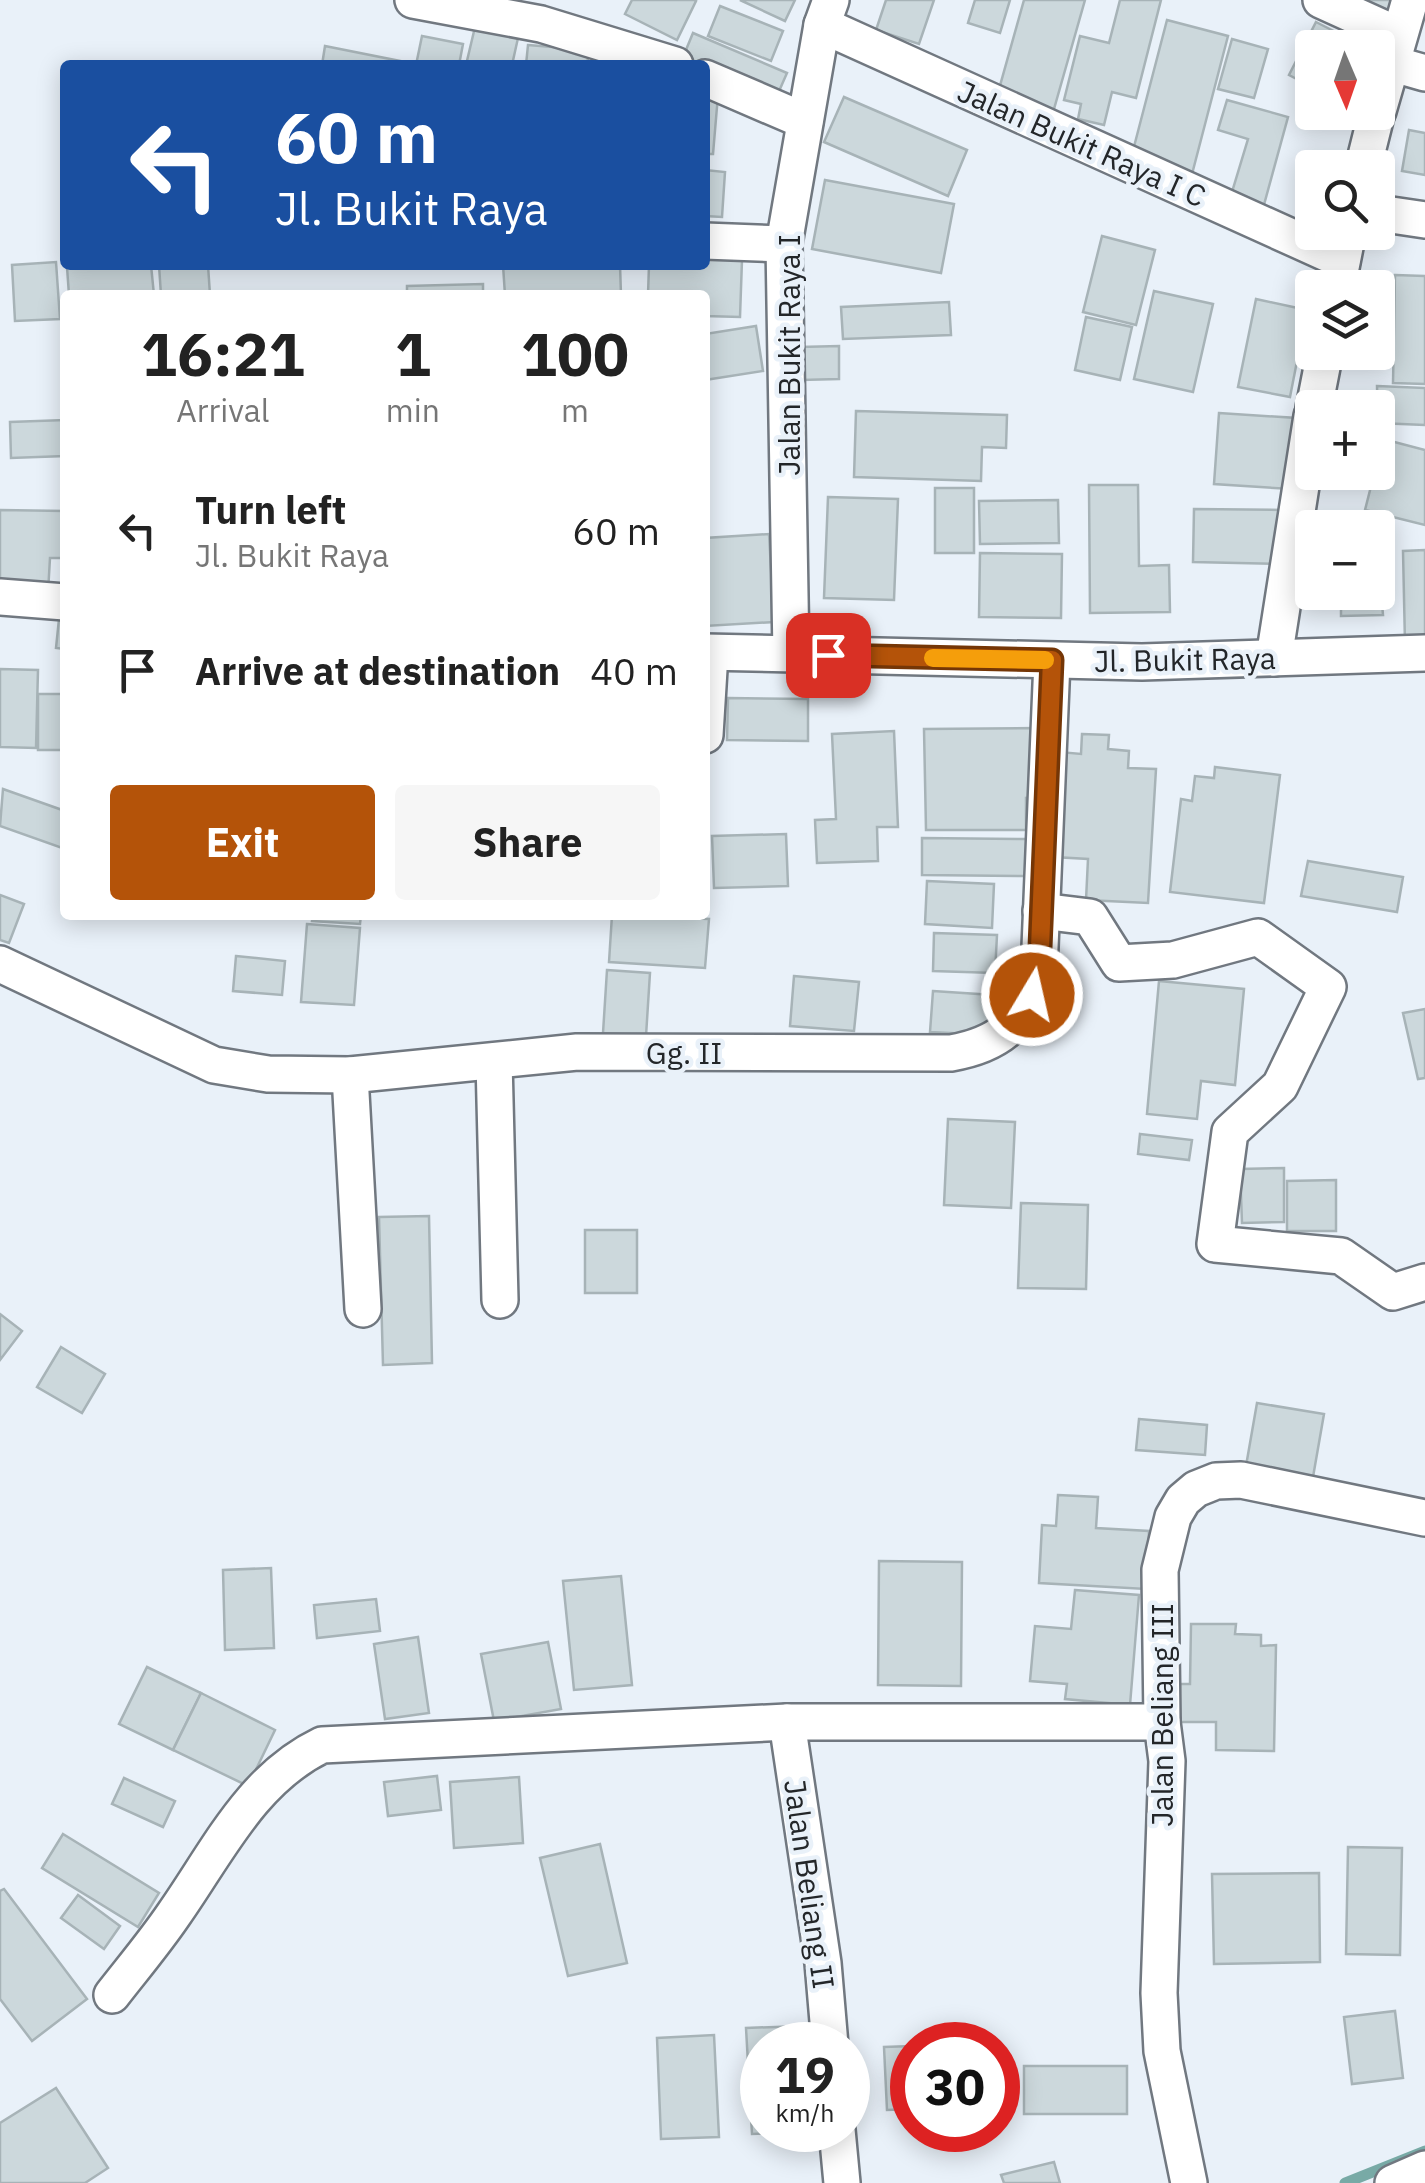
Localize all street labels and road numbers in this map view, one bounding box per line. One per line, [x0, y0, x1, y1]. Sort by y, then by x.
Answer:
street label: Jalan Bukit Raya I C [952, 71, 1212, 215]
street label: Jalan Bukit Raya I [769, 234, 808, 476]
street label: Jl. Bukit Raya [1094, 638, 1276, 680]
street label: Gg. II [646, 1033, 722, 1072]
street label: Jalan Beliang III [1142, 1603, 1181, 1827]
street label: Jalan Beliang II [776, 1777, 844, 1991]

